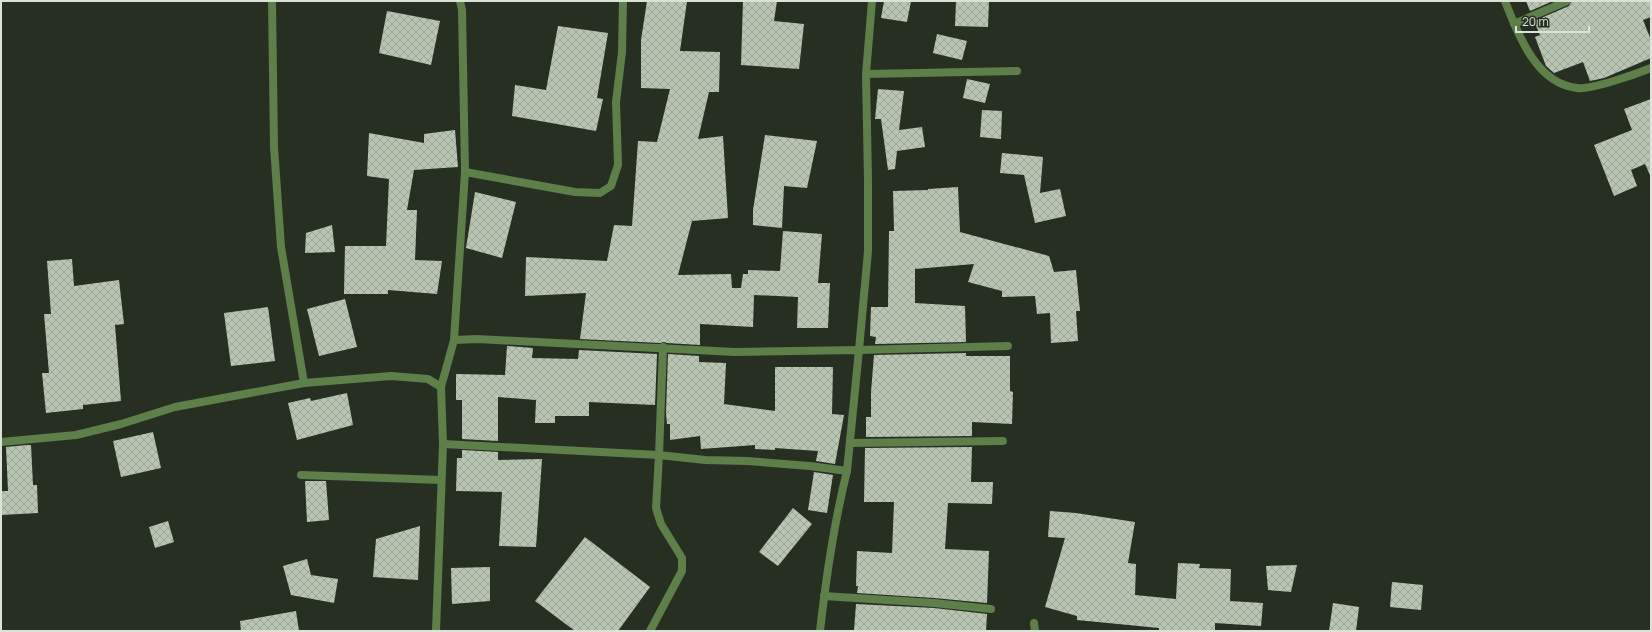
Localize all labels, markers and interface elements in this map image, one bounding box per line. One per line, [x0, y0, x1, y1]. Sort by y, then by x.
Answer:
scale bar [1516, 8, 1589, 34]
text: 20 m [1522, 13, 1549, 30]

